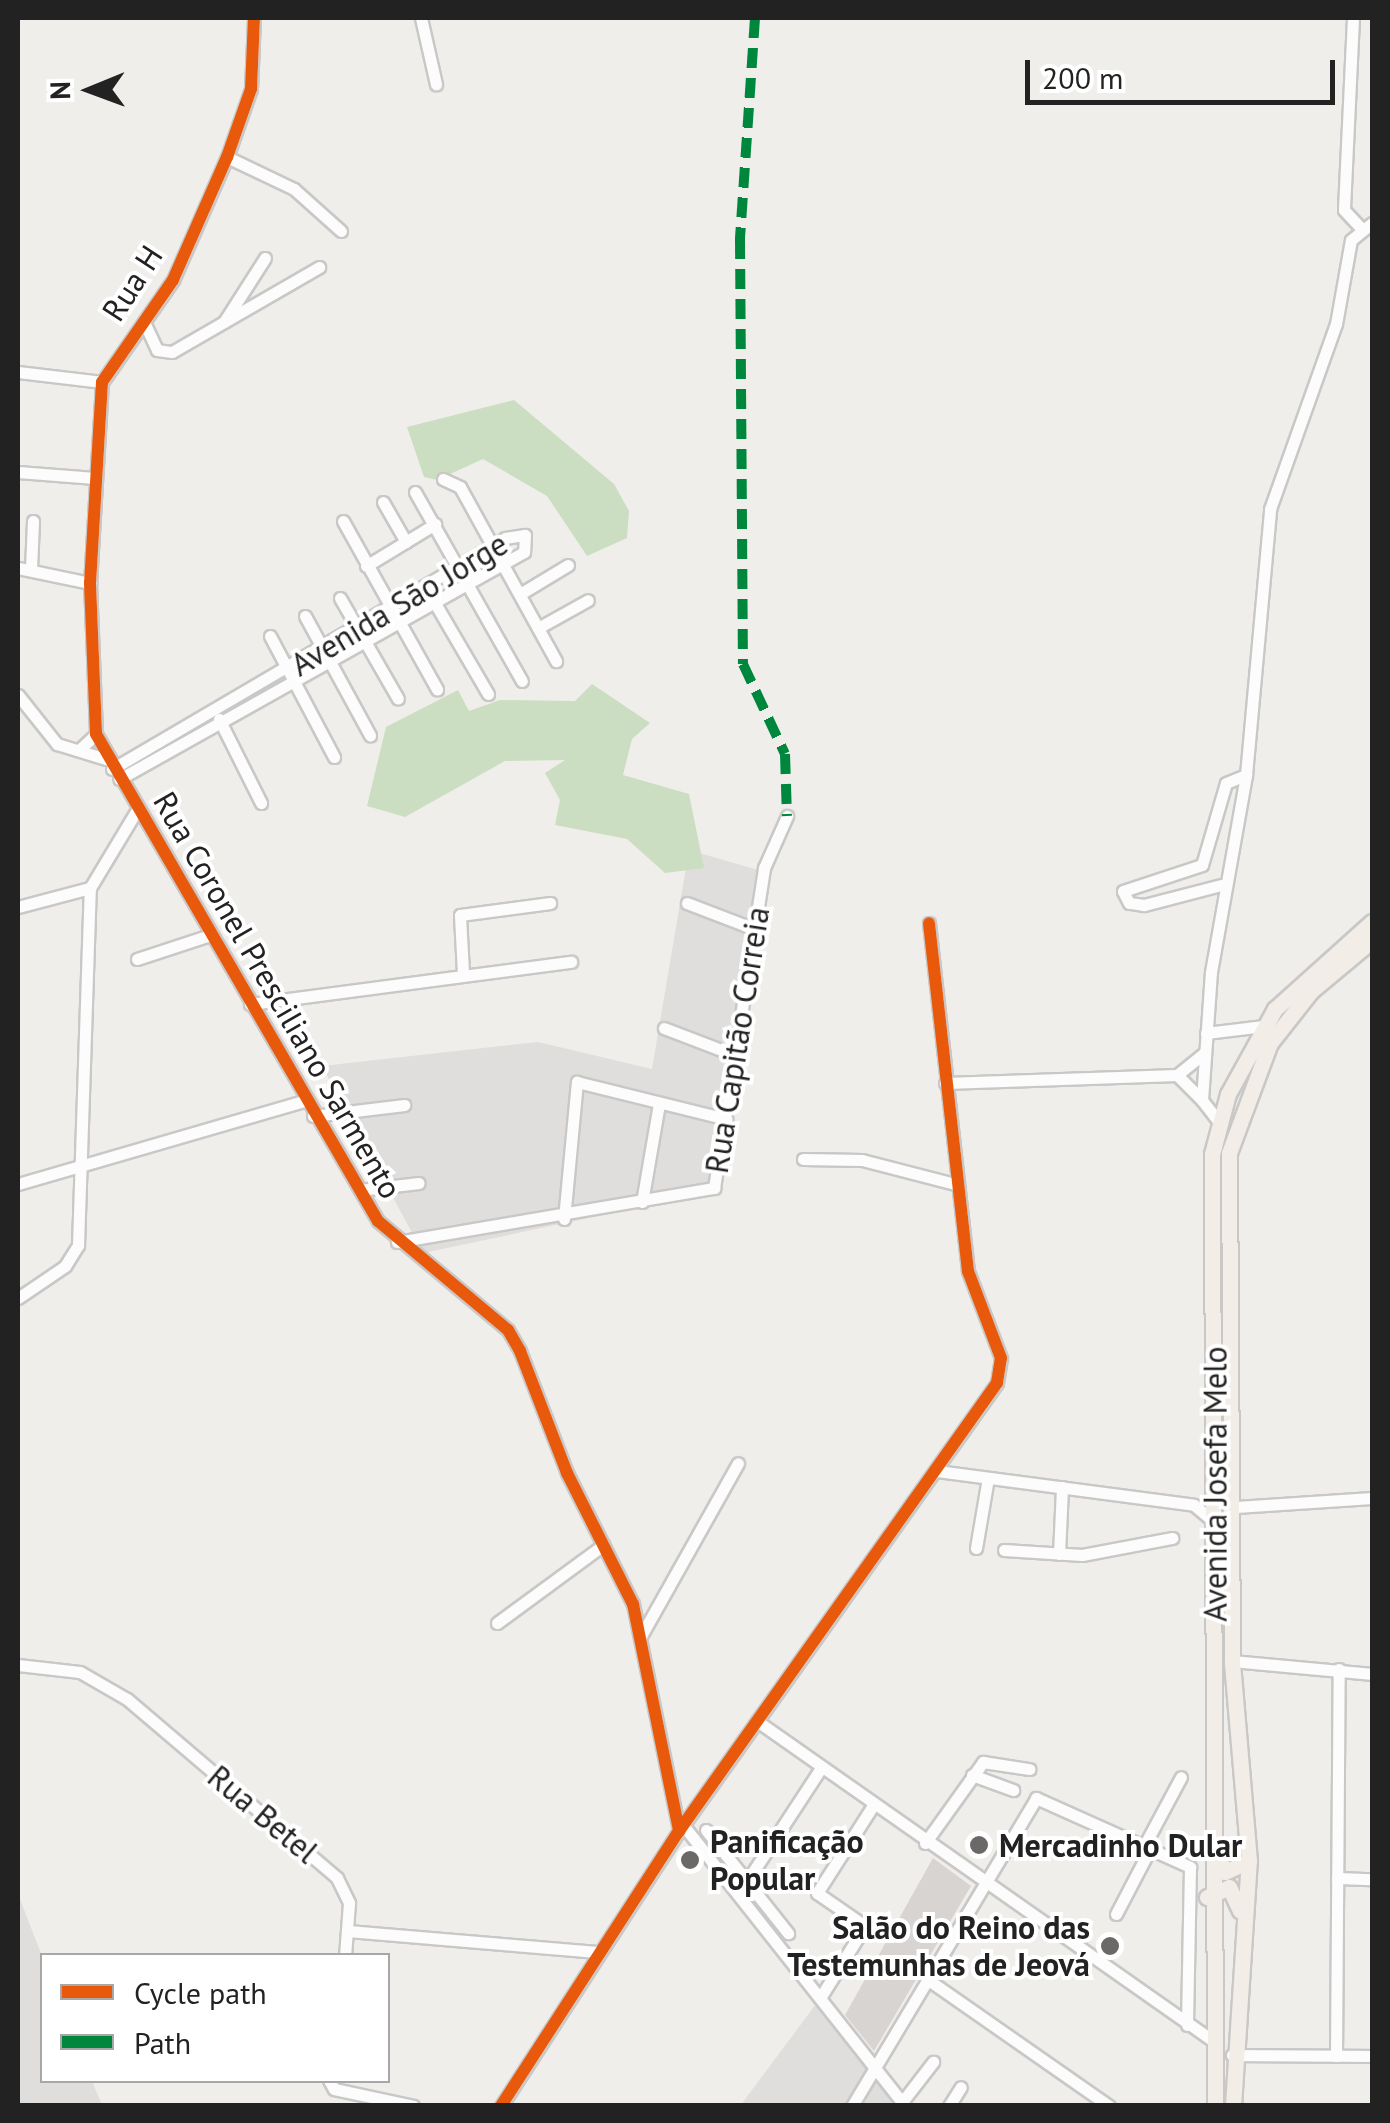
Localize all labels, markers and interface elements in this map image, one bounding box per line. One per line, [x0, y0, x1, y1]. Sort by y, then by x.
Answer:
north arrow [40, 40, 140, 140]
scale bar [1030, 40, 1340, 102]
text: 200 m [1042, 58, 1123, 97]
text: N [41, 81, 78, 100]
street label: Rua H [94, 238, 170, 328]
street label: Avenida São Jorge [284, 524, 514, 684]
street label: Rua Coronel Presciliano Sarmento [146, 785, 410, 1205]
street label: Rua Capitão Correia [697, 904, 777, 1176]
street label: Avenida Josefa Melo [1196, 1346, 1234, 1622]
street label: Rua Betel [200, 1757, 326, 1871]
place label: Panificação Popular [710, 1823, 864, 1898]
place label: Mercadinho Dular [999, 1826, 1242, 1864]
marker: Mercadinho Dular [968, 1834, 990, 1856]
marker: Panificação Popular [679, 1849, 701, 1871]
place label: Salão do Reino das Testemunhas de Jeová [787, 1909, 1090, 1984]
marker: Salão do Reino das Testemunhas de Jeová [1099, 1935, 1121, 1957]
legend [40, 1953, 390, 2083]
text: Cycle path [134, 1973, 267, 2012]
text: Path [134, 2023, 191, 2062]

